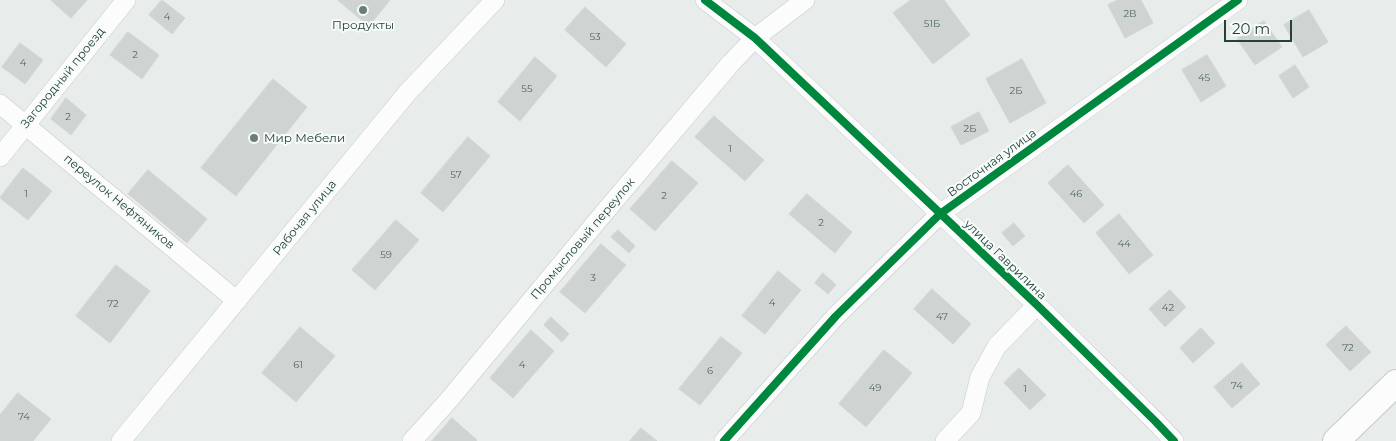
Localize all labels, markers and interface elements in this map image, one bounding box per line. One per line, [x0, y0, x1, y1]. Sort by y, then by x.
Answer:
marker: Продукты [357, 4, 369, 16]
house number: 2В [1123, 8, 1137, 20]
scale bar [1226, 10, 1294, 42]
house number: 4 [164, 11, 170, 23]
place label: Продукты [332, 18, 394, 32]
house number: 51Б [924, 18, 940, 30]
text: 20 m [1232, 19, 1270, 38]
street label: Загородный проезд [18, 25, 108, 131]
house number: 53 [589, 31, 601, 43]
house number: 2 [132, 49, 138, 61]
house number: 4 [20, 57, 26, 69]
house number: 45 [1198, 72, 1210, 84]
house number: 55 [521, 83, 533, 95]
house number: 2Б [1010, 85, 1022, 97]
house number: 2 [65, 111, 71, 123]
house number: 2Б [964, 123, 976, 135]
street label: Восточная улица [945, 126, 1039, 200]
place label: Мир Мебели [264, 131, 345, 145]
marker: Мир Мебели [248, 132, 260, 144]
house number: 1 [728, 143, 732, 155]
street label: переулок Нефтяников [61, 151, 177, 253]
house number: 57 [450, 169, 462, 181]
street label: Промысловый переулок [528, 175, 638, 303]
street label: Рабочая улица [270, 177, 340, 259]
house number: 1 [24, 188, 28, 200]
house number: 46 [1070, 188, 1082, 200]
house number: 2 [661, 190, 667, 202]
house number: 2 [818, 217, 824, 229]
street label: улица Гаврилина [961, 217, 1049, 303]
house number: 44 [1117, 238, 1131, 250]
house number: 59 [380, 249, 392, 261]
house number: 3 [590, 272, 596, 284]
house number: 4 [769, 297, 775, 309]
house number: 72 [107, 298, 119, 310]
house number: 42 [1162, 302, 1174, 314]
house number: 47 [936, 311, 948, 323]
house number: 72 [1342, 342, 1354, 354]
house number: 61 [293, 359, 303, 371]
house number: 4 [519, 359, 525, 371]
house number: 6 [707, 365, 713, 377]
house number: 74 [1231, 380, 1243, 392]
house number: 49 [869, 382, 881, 394]
house number: 1 [1023, 383, 1027, 395]
house number: 74 [18, 411, 30, 423]

